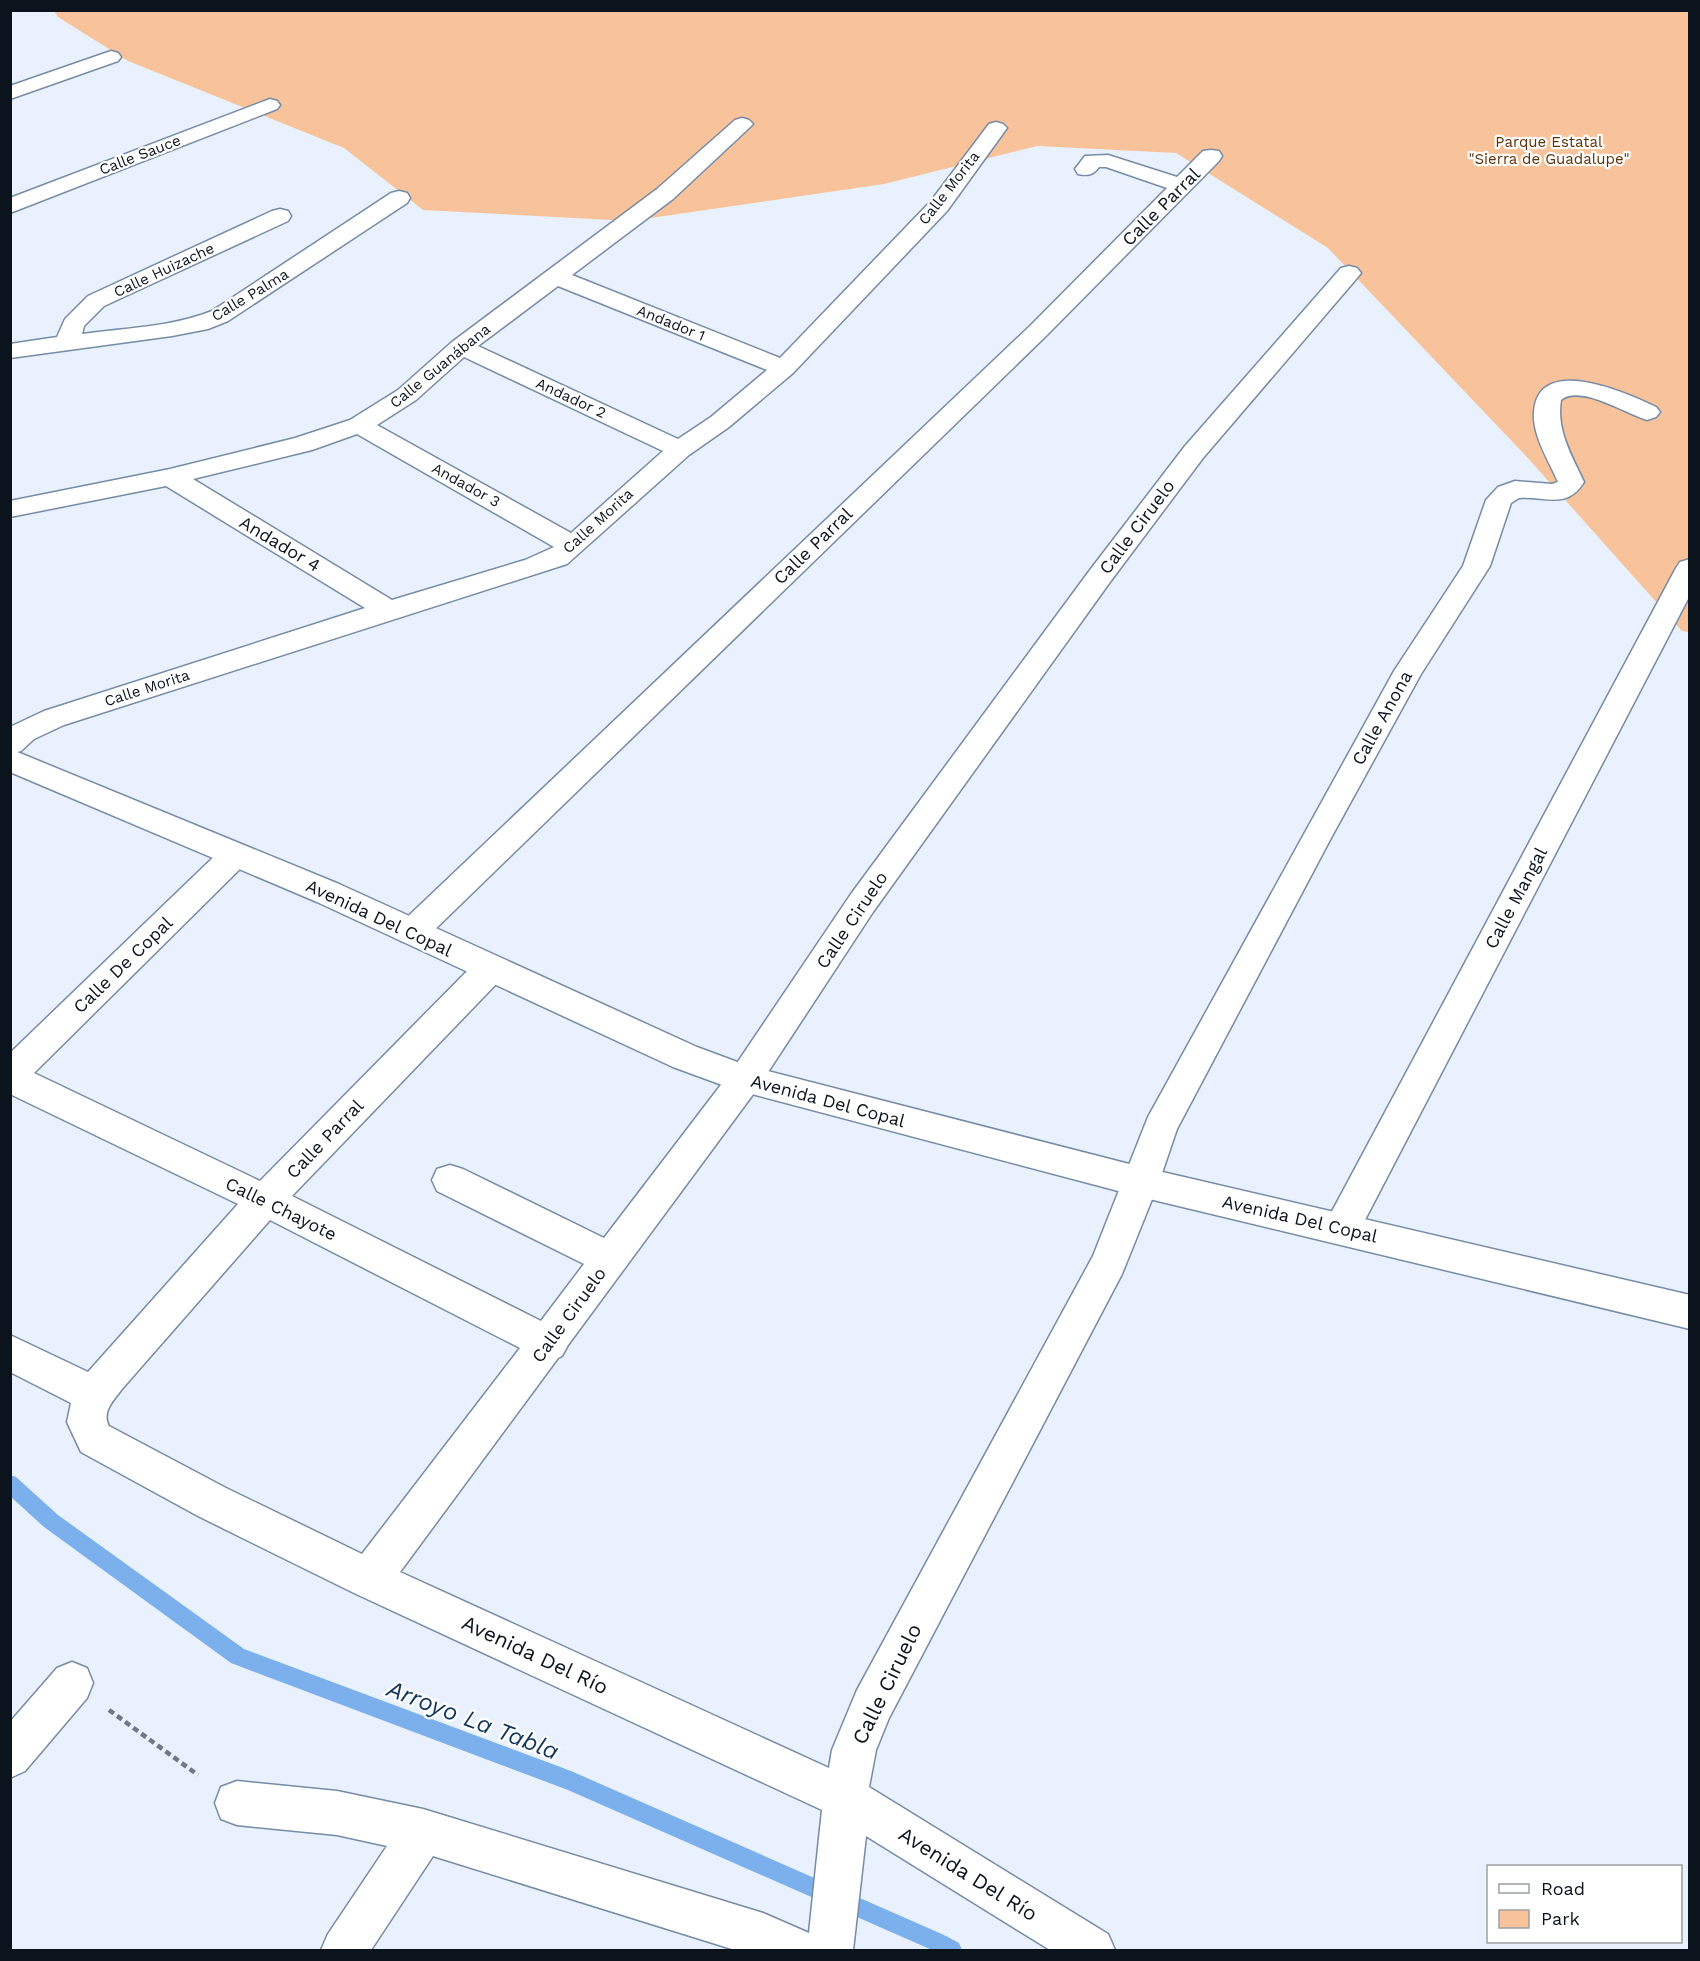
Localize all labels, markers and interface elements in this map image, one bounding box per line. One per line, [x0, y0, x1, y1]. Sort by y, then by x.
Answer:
street label: Calle Sauce [97, 131, 183, 179]
park label: Parque Estatal "Sierra de Guadalupe" [1469, 133, 1629, 168]
street label: Calle Morita [915, 147, 984, 228]
street label: Calle Parral [1117, 163, 1204, 250]
street label: Calle Huizache [111, 239, 217, 301]
street label: Calle Palma [208, 265, 292, 325]
street label: Andador 1 [634, 301, 708, 345]
street label: Calle Guanábana [386, 320, 494, 412]
street label: Andador 2 [533, 374, 609, 422]
street label: Andador 3 [429, 459, 503, 511]
street label: Calle Ciruelo [1094, 476, 1179, 578]
street label: Calle Morita [559, 484, 637, 557]
street label: Calle Parral [769, 503, 857, 588]
street label: Andador 4 [236, 511, 325, 576]
street label: Calle Morita [102, 666, 192, 710]
street label: Calle Anona [1347, 667, 1416, 769]
street label: Calle Mangal [1480, 843, 1551, 952]
street label: Calle Ciruelo [811, 867, 892, 972]
street label: Avenida Del Copal [303, 875, 456, 961]
street label: Calle De Copal [69, 912, 177, 1017]
street label: Avenida Del Copal [749, 1070, 908, 1131]
street label: Calle Parral [282, 1095, 368, 1182]
street label: Calle Chayote [222, 1173, 340, 1245]
street label: Avenida Del Copal [1220, 1190, 1380, 1247]
street label: Calle Ciruelo [527, 1263, 610, 1366]
street label: Avenida Del Río [458, 1610, 612, 1699]
street label: Calle Ciruelo [847, 1619, 927, 1748]
water label: Arroyo La Tabla [382, 1674, 563, 1766]
street label: Avenida Del Río [894, 1821, 1042, 1926]
legend [1487, 1865, 1682, 1943]
text: Road [1541, 1878, 1585, 1899]
text: Park [1541, 1908, 1580, 1929]

